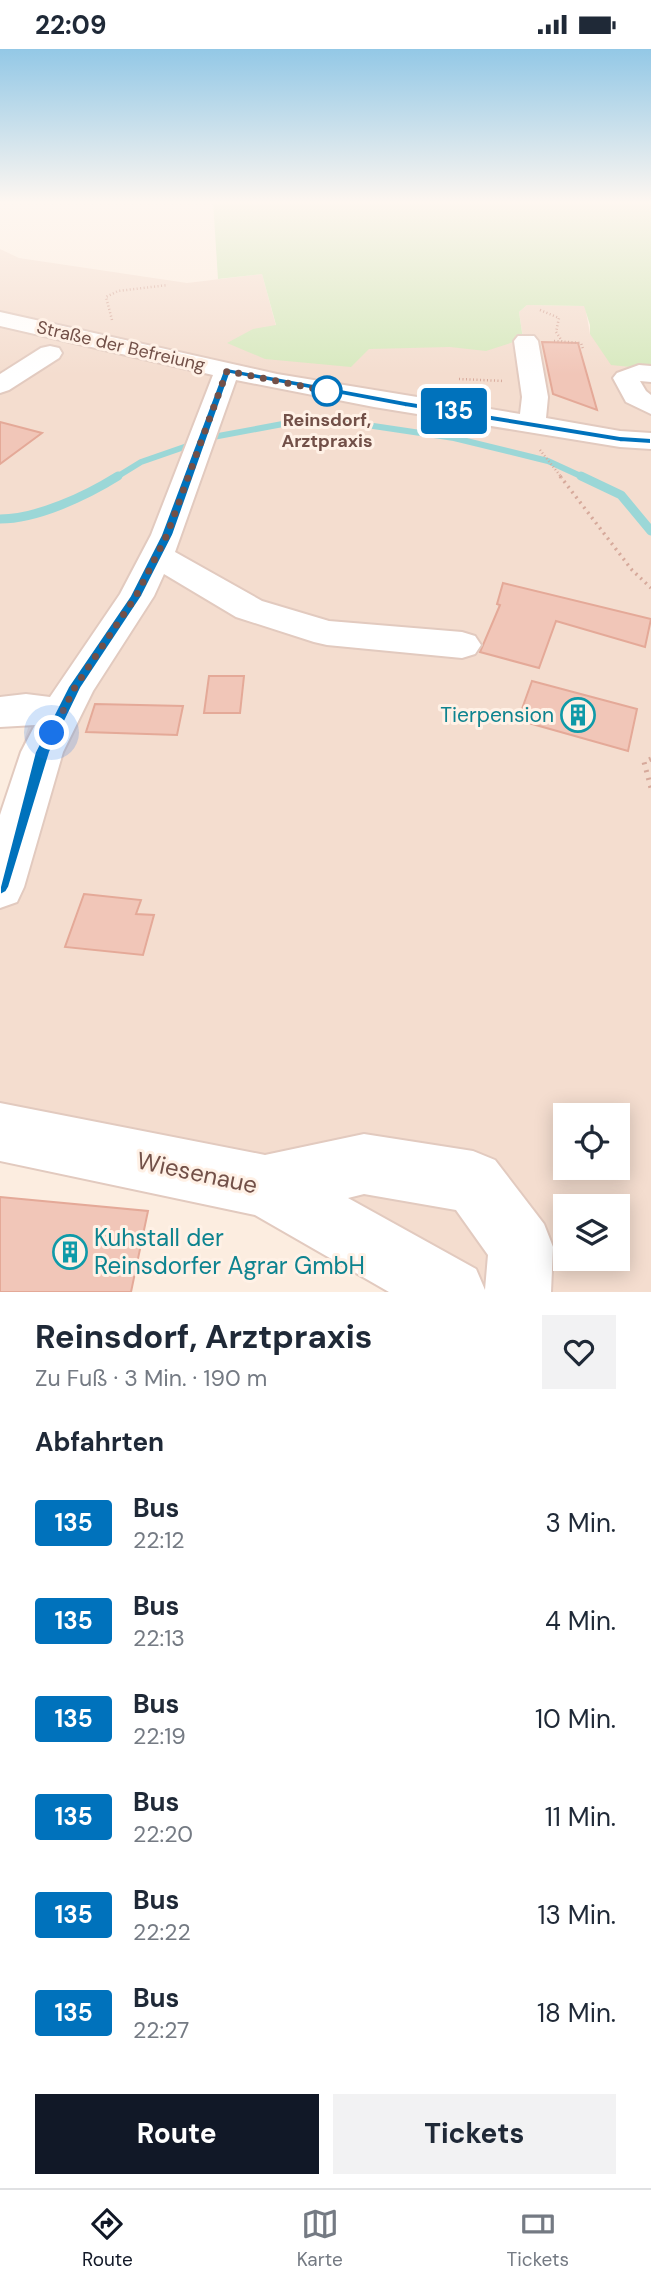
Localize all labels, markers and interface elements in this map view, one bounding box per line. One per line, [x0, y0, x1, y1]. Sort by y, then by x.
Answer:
text: 22:09 [35, 8, 106, 42]
street label: Straße der Befreiung [34, 315, 208, 377]
marker: Reinsdorf, Arztpraxis [312, 376, 342, 406]
line badge: 135 [414, 388, 494, 434]
text: 135 [435, 395, 473, 426]
place label: Reinsdorf, Arztpraxis [281, 408, 373, 453]
building icon: Tierpension [559, 696, 597, 734]
place label: Tierpension [440, 701, 554, 729]
your location [34, 715, 69, 750]
map controls [553, 1103, 630, 1271]
button: locate [553, 1103, 630, 1180]
street label: Wiesenaue [134, 1145, 260, 1200]
button: layers [553, 1194, 630, 1271]
place label: Kuhstall der Reinsdorfer Agrar GmbH [94, 1222, 365, 1281]
building icon: Kuhstall der Reinsdorfer Agrar GmbH [51, 1233, 89, 1271]
text: Reinsdorf, Arztpraxis [35, 1315, 372, 1358]
button: heart [542, 1315, 616, 1389]
text: Zu Fuß · 3 Min. · 190 m [35, 1363, 267, 1393]
text: Abfahrten [35, 1425, 164, 1459]
text: Bus [133, 1491, 179, 1525]
text: 3 Min. [546, 1506, 616, 1540]
text: 135 [54, 1507, 93, 1538]
text: 22:12 [133, 1525, 185, 1555]
text: Bus [133, 1589, 179, 1623]
text: 4 Min. [545, 1604, 616, 1638]
text: 135 [54, 1605, 93, 1636]
text: 22:13 [133, 1623, 185, 1653]
text: Bus [133, 1687, 179, 1721]
text: 10 Min. [535, 1702, 616, 1736]
text: 135 [54, 1703, 93, 1734]
text: 22:19 [133, 1721, 186, 1751]
text: Bus [133, 1785, 179, 1819]
text: 11 Min. [545, 1800, 616, 1834]
text: 135 [54, 1801, 93, 1832]
text: 22:20 [133, 1819, 193, 1849]
text: Bus [133, 1883, 179, 1917]
text: 13 Min. [537, 1898, 616, 1932]
text: 135 [54, 1899, 93, 1930]
text: 22:22 [133, 1917, 191, 1947]
text: Bus [133, 1981, 179, 2015]
text: 18 Min. [537, 1996, 616, 2030]
text: 135 [54, 1997, 93, 2028]
text: 22:27 [133, 2015, 189, 2045]
button: Route [35, 2094, 319, 2174]
button: Tickets [333, 2094, 616, 2174]
tab: Route [82, 2205, 133, 2272]
tab: Karte [297, 2205, 343, 2272]
tab: Tickets [507, 2205, 569, 2272]

